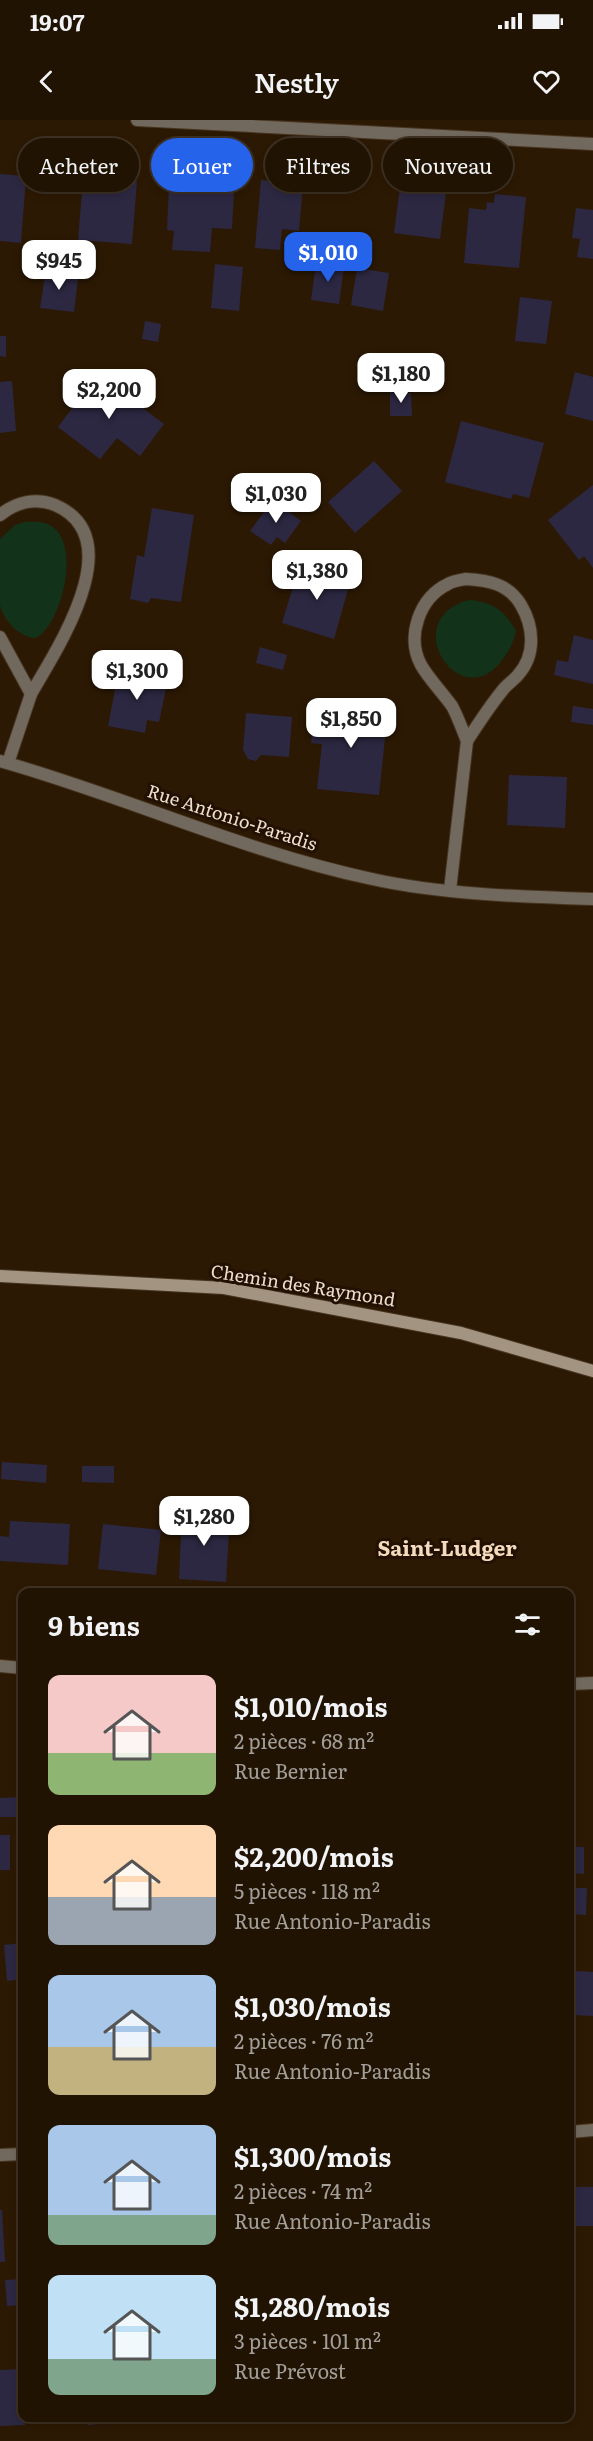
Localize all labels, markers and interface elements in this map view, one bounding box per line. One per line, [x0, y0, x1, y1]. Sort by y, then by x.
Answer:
text: 19:07 [30, 5, 84, 38]
text: Nestly [254, 61, 339, 101]
icon: back [30, 65, 63, 98]
icon: heart [530, 65, 563, 98]
chip: Acheter [18, 138, 139, 192]
chip: Louer [151, 138, 253, 192]
chip: Filtres [265, 138, 371, 192]
chip: Nouveau [383, 138, 513, 192]
pin: $1,010 [279, 232, 377, 283]
text: $1,010 [298, 236, 358, 266]
pin: $945 [23, 240, 95, 291]
text: $945 [36, 244, 82, 274]
pin: $1,180 [352, 353, 450, 404]
text: $1,180 [371, 357, 431, 387]
pin: $2,200 [60, 369, 158, 420]
text: $2,200 [77, 373, 141, 403]
pin: $1,030 [227, 473, 325, 524]
text: $1,030 [245, 477, 307, 507]
pin: $1,380 [268, 550, 366, 601]
text: $1,380 [286, 554, 348, 584]
pin: $1,300 [88, 650, 186, 701]
text: $1,300 [106, 654, 168, 684]
pin: $1,850 [302, 698, 400, 749]
text: $1,850 [320, 702, 382, 732]
street label: Rue Antonio-Paradis [144, 776, 321, 857]
street label: Chemin des Raymond [209, 1257, 397, 1312]
pin: $1,280 [155, 1496, 253, 1547]
text: $1,280 [173, 1500, 235, 1530]
district label: Saint-Ludger [377, 1531, 517, 1562]
text: 9 biens [48, 1605, 140, 1644]
icon: filters [511, 1608, 544, 1641]
text: $1,010/mois [234, 1686, 387, 1725]
icon: home [96, 1699, 168, 1771]
text: 2 pièces · 68 m² [234, 1725, 374, 1755]
text: Rue Bernier [234, 1755, 347, 1785]
text: $2,200/mois [234, 1836, 394, 1875]
icon: home [96, 1849, 168, 1921]
text: 5 pièces · 118 m² [234, 1875, 380, 1905]
text: Rue Antonio-Paradis [234, 1905, 430, 1935]
text: $1,030/mois [234, 1986, 391, 2025]
icon: home [96, 1999, 168, 2071]
text: 2 pièces · 76 m² [234, 2025, 373, 2055]
text: Rue Antonio-Paradis [234, 2055, 430, 2085]
text: $1,300/mois [234, 2136, 391, 2175]
icon: home [96, 2149, 168, 2221]
text: 2 pièces · 74 m² [234, 2175, 372, 2205]
text: Rue Antonio-Paradis [234, 2205, 430, 2235]
text: $1,280/mois [234, 2286, 390, 2325]
icon: home [96, 2299, 168, 2371]
text: 3 pièces · 101 m² [234, 2325, 381, 2355]
text: Rue Prévost [234, 2355, 346, 2385]

